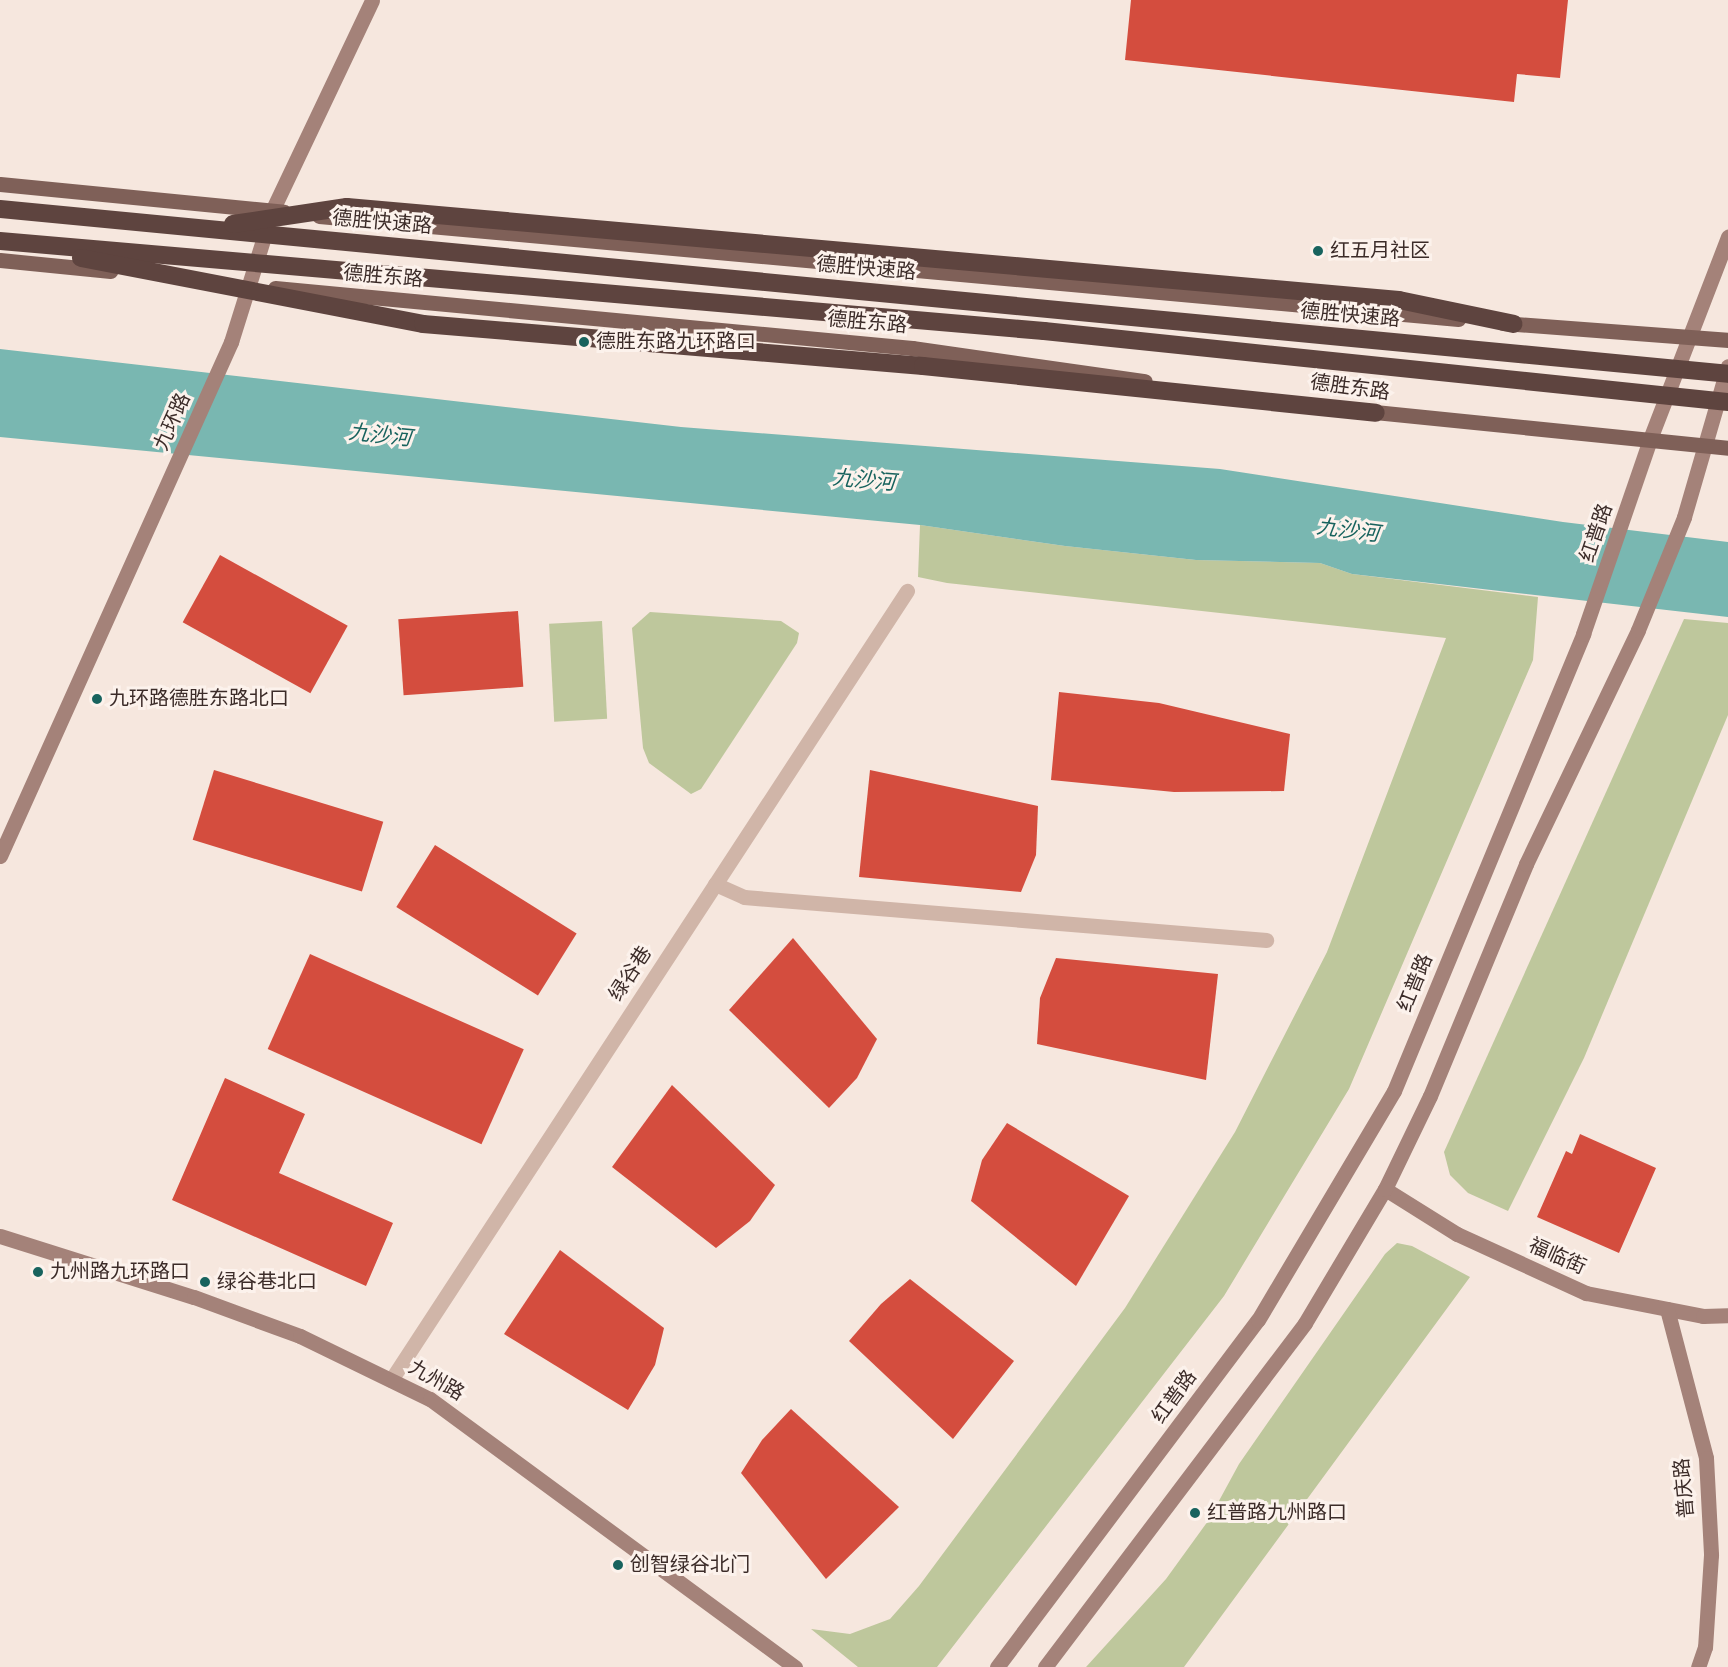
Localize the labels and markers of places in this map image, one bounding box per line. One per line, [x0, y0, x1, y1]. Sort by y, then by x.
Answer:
place label: 红五月社区 [1330, 239, 1430, 263]
marker: 红五月社区 [1311, 244, 1325, 258]
place label: 德胜东路九环路口 [596, 330, 756, 354]
marker: 德胜东路九环路口 [577, 335, 591, 349]
place label: 九环路德胜东路北口 [109, 687, 289, 711]
marker: 九环路德胜东路北口 [90, 692, 104, 706]
place label: 九州路九环路口 [50, 1260, 190, 1284]
marker: 九州路九环路口 [31, 1265, 45, 1279]
place label: 绿谷巷北口 [217, 1270, 317, 1294]
marker: 绿谷巷北口 [198, 1275, 212, 1289]
place label: 红普路九州路口 [1207, 1501, 1347, 1525]
marker: 红普路九州路口 [1188, 1506, 1202, 1520]
place label: 创智绿谷北门 [630, 1553, 750, 1577]
marker: 创智绿谷北门 [611, 1558, 625, 1572]

